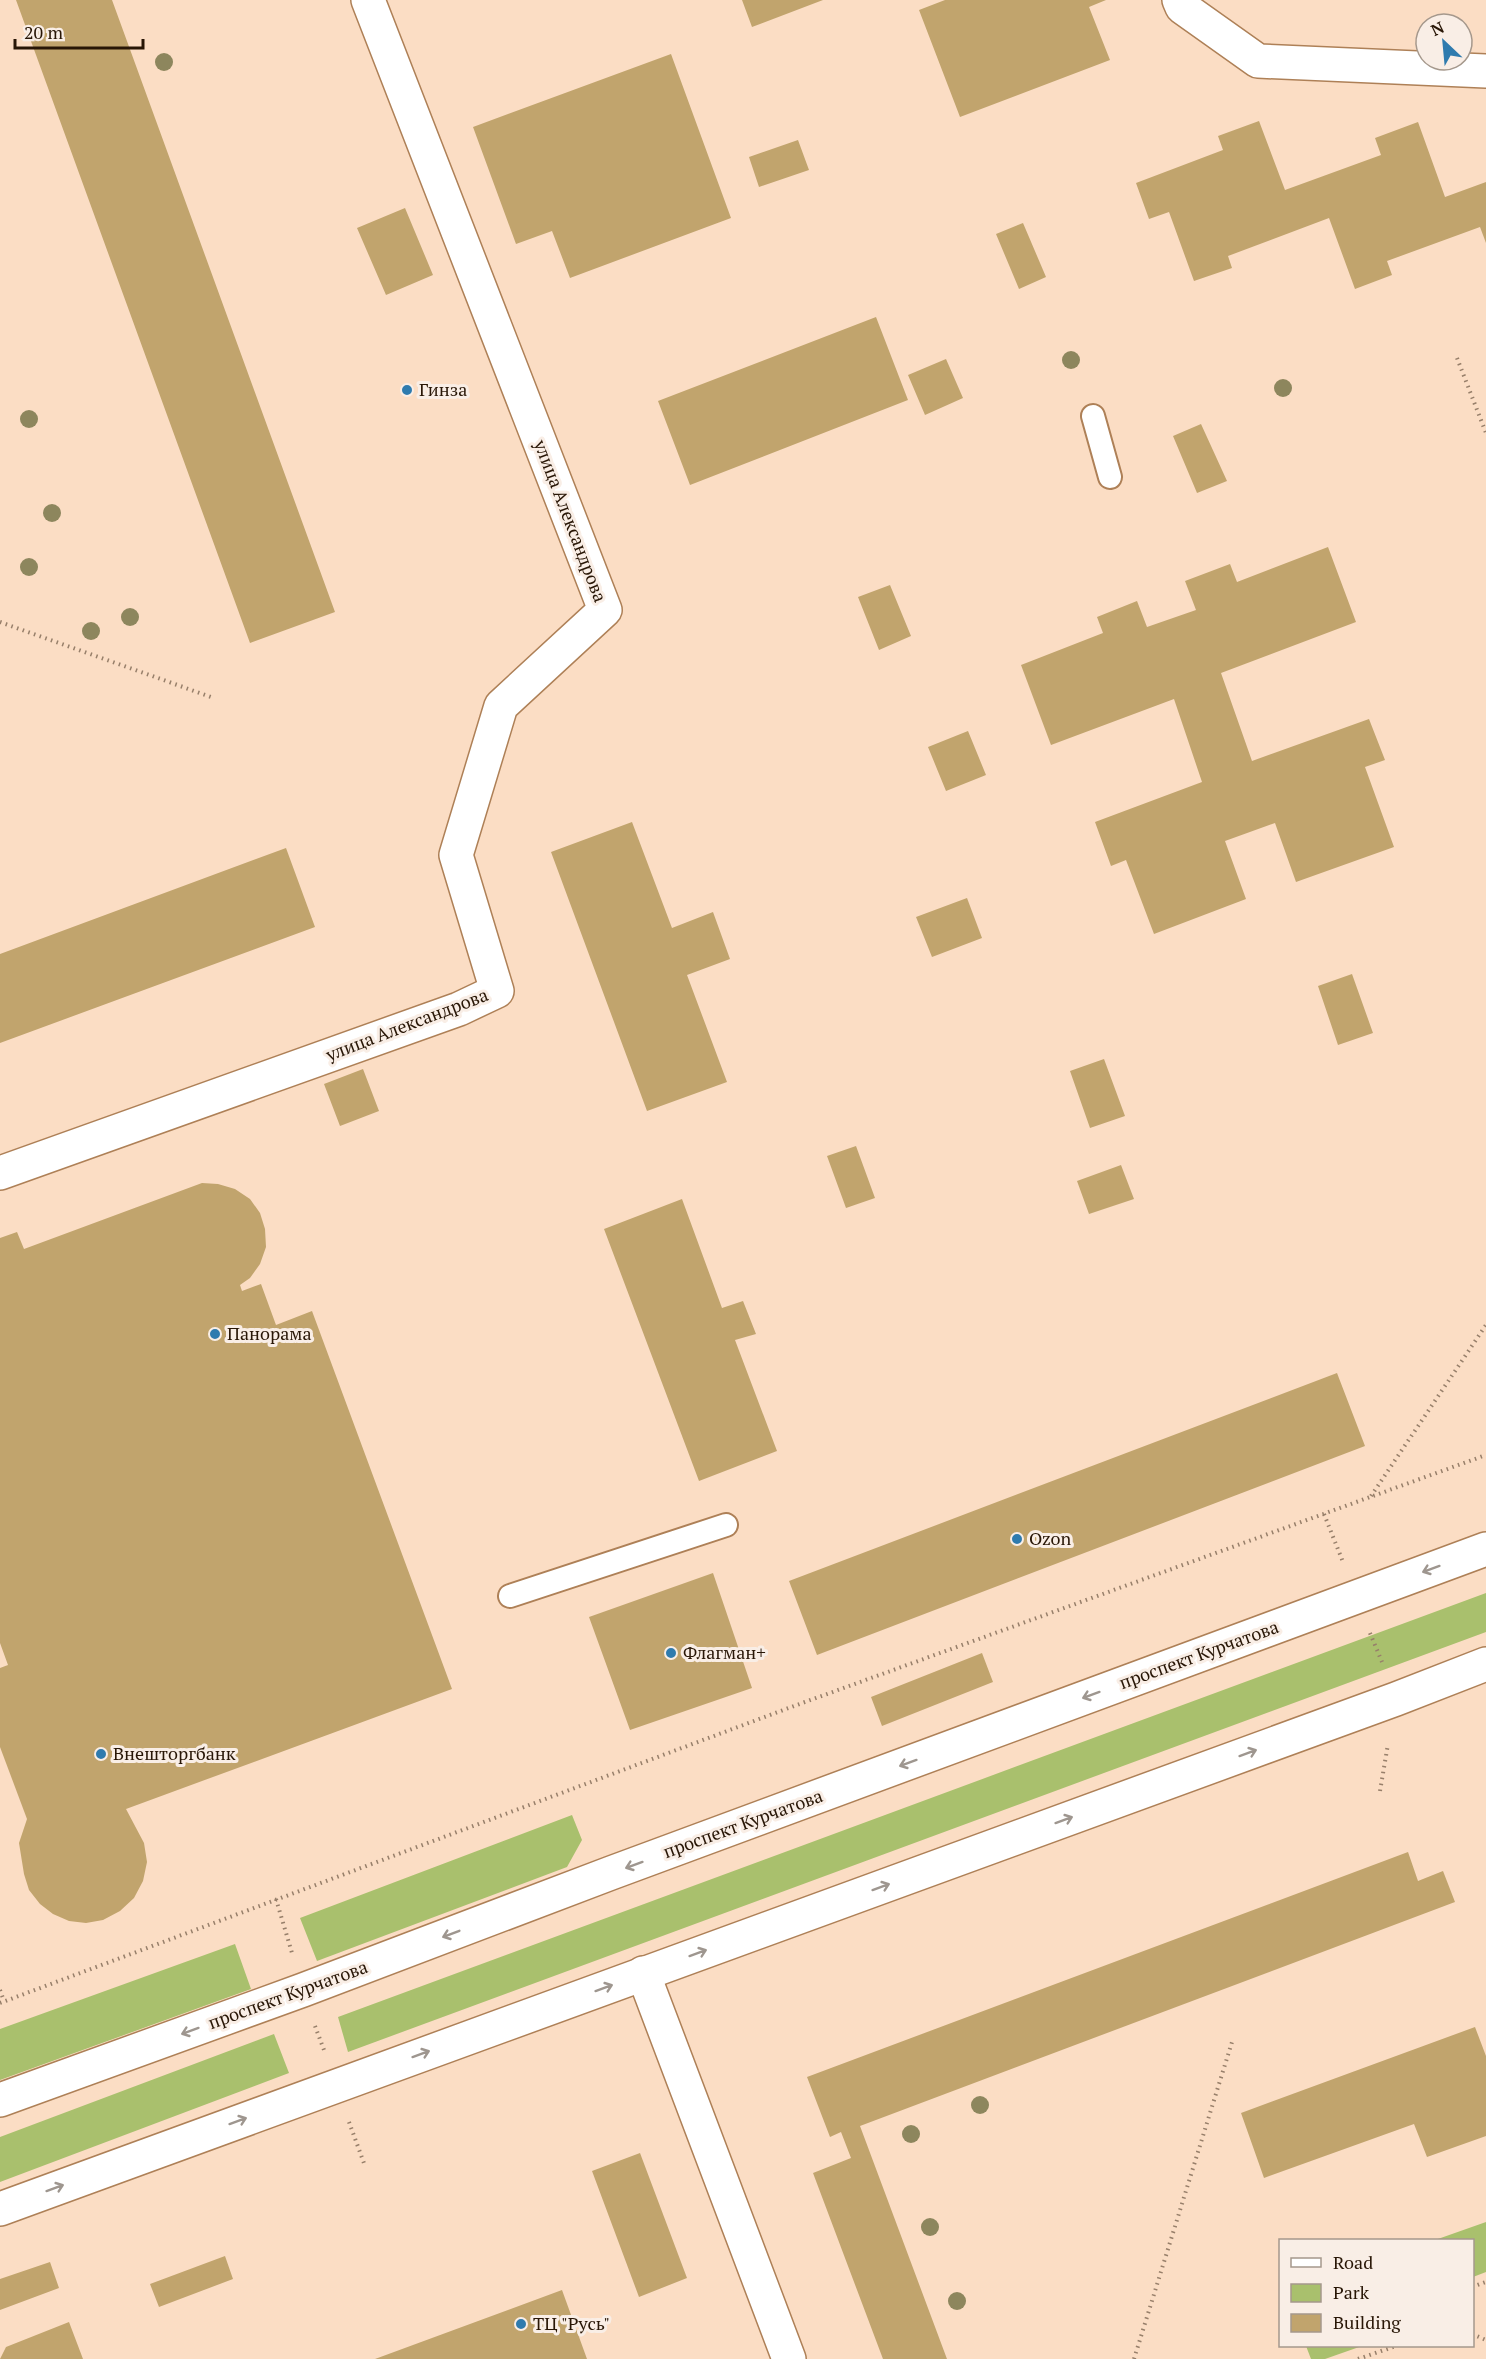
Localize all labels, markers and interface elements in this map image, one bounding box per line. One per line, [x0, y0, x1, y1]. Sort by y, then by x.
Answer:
scale bar [15, 12, 142, 50]
north arrow [1414, 12, 1474, 72]
text: N [1427, 16, 1448, 41]
text: 20 m [24, 20, 64, 44]
place label: Гинза [419, 377, 467, 401]
marker: Гинза [400, 383, 414, 397]
street label: улица Александрова [529, 435, 613, 605]
street label: улица Александрова [321, 982, 491, 1066]
place label: Панорама [227, 1321, 312, 1345]
marker: Панорама [208, 1327, 222, 1341]
place label: Ozon [1029, 1526, 1072, 1550]
marker: Ozon [1010, 1532, 1024, 1546]
one-way arrow [1422, 1565, 1441, 1576]
street label: проспект Курчатова [1116, 1614, 1282, 1694]
place label: Флагман+ [683, 1640, 766, 1664]
marker: Флагман+ [664, 1646, 678, 1660]
one-way arrow [1082, 1691, 1101, 1702]
place label: Внешторгбанк [113, 1741, 236, 1765]
marker: Внешторгбанк [94, 1747, 108, 1761]
one-way arrow [1238, 1747, 1256, 1758]
one-way arrow [899, 1758, 918, 1769]
street label: проспект Курчатова [660, 1783, 826, 1863]
one-way arrow [1055, 1813, 1073, 1824]
one-way arrow [625, 1860, 644, 1871]
one-way arrow [871, 1880, 890, 1891]
one-way arrow [443, 1929, 461, 1940]
one-way arrow [688, 1947, 707, 1958]
street label: проспект Курчатова [205, 1954, 371, 2034]
one-way arrow [594, 1981, 613, 1992]
one-way arrow [181, 2026, 200, 2037]
one-way arrow [411, 2048, 430, 2059]
one-way arrow [228, 2115, 247, 2126]
one-way arrow [45, 2182, 64, 2193]
legend [1279, 2239, 1474, 2347]
text: Road [1333, 2250, 1373, 2274]
text: Park [1333, 2280, 1370, 2304]
text: Building [1333, 2310, 1401, 2334]
place label: ТЦ "Русь" [533, 2311, 610, 2335]
marker: ТЦ "Русь" [514, 2317, 528, 2331]

